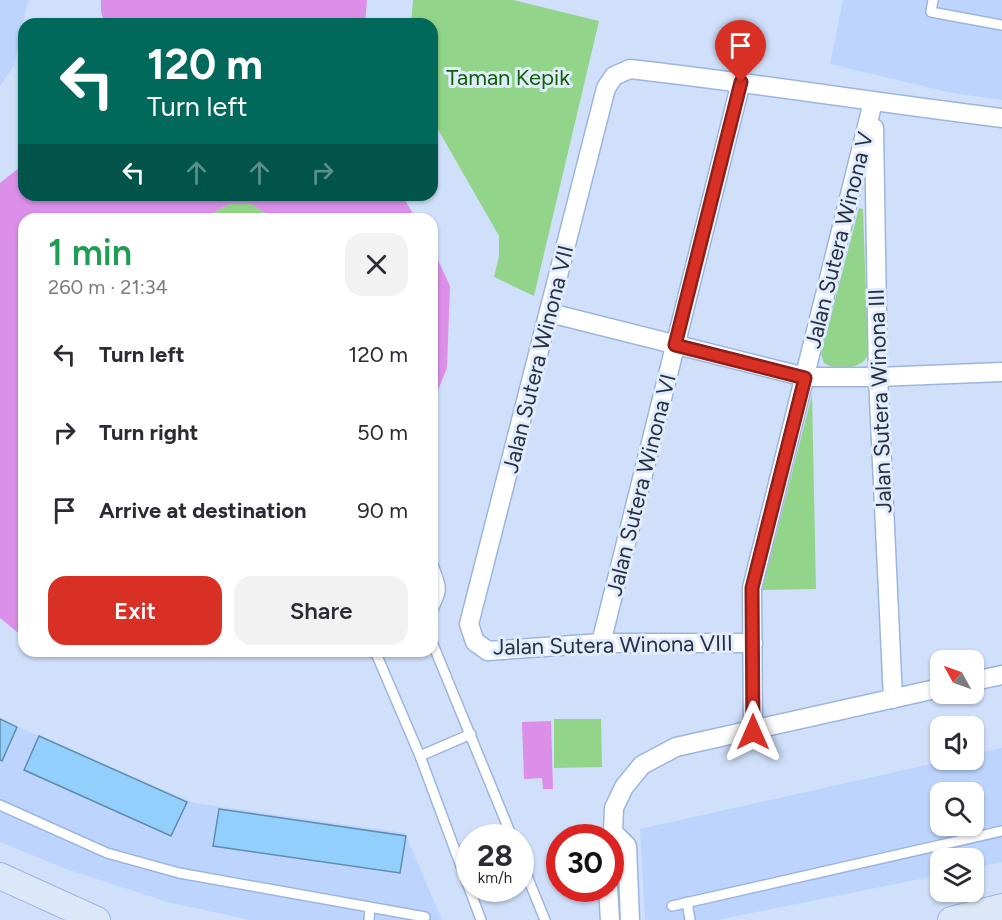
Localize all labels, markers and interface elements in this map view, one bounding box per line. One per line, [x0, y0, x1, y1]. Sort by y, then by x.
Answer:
pin [715, 20, 766, 82]
icon: arrive [724, 29, 757, 62]
text: 120 m [147, 39, 263, 90]
icon: left [48, 42, 126, 120]
park label: Taman Kepik [446, 64, 570, 91]
text: Turn left [147, 90, 247, 123]
street label: Jalan Sutera Winona V [799, 128, 879, 351]
icon: left [117, 156, 150, 189]
icon: ahead [180, 156, 213, 189]
icon: ahead [243, 156, 276, 189]
icon: right [306, 156, 339, 189]
text: 1 min [48, 231, 132, 274]
button: close [345, 233, 408, 296]
street label: Jalan Sutera Winona VII [497, 242, 579, 476]
text: 260 m · 21:34 [48, 275, 168, 299]
street label: Jalan Sutera Winona III [863, 288, 897, 514]
icon: left [48, 338, 81, 371]
text: Turn left [99, 341, 185, 368]
text: 120 m [348, 341, 408, 368]
street label: Jalan Sutera Winona VI [600, 371, 682, 599]
icon: right [48, 416, 81, 449]
text: Turn right [99, 419, 198, 446]
text: 50 m [357, 419, 408, 446]
icon: arrive [48, 494, 81, 527]
text: Arrive at destination [99, 497, 307, 524]
text: 90 m [357, 497, 408, 524]
button: Exit [48, 576, 222, 645]
button: Share [234, 576, 408, 645]
street label: Jalan Sutera Winona VIII [493, 629, 733, 661]
north arrow [930, 650, 984, 704]
map controls [930, 650, 984, 902]
position arrow [721, 700, 785, 764]
button: sound [930, 716, 984, 770]
button: search [930, 782, 984, 836]
speed limit sign: 30 [546, 824, 624, 902]
text: 28 [477, 837, 513, 874]
button: layers [930, 848, 984, 902]
text: km/h [478, 869, 512, 887]

